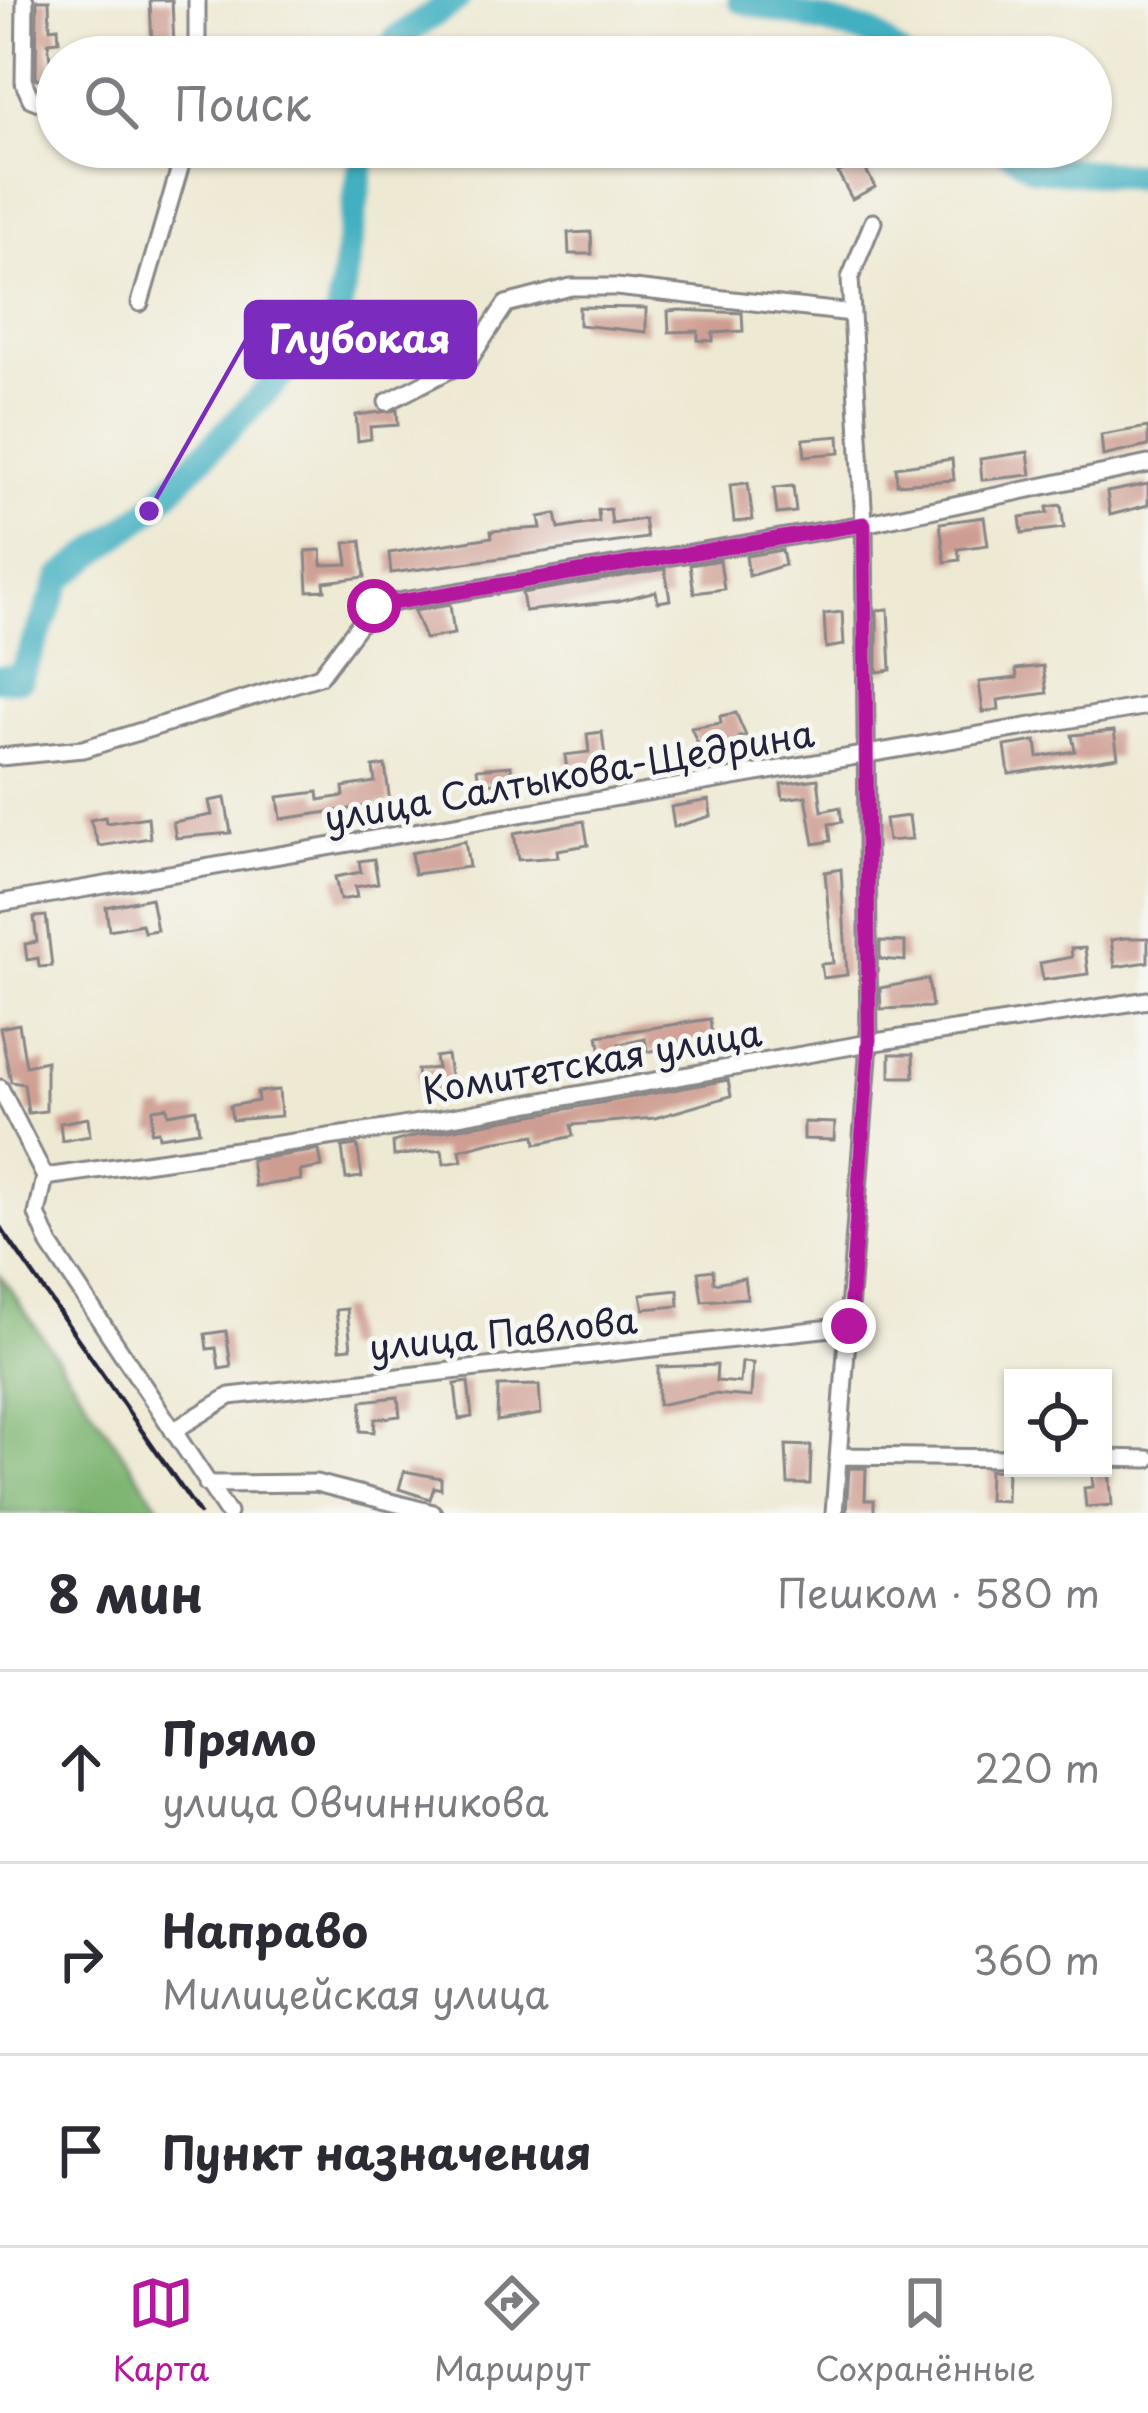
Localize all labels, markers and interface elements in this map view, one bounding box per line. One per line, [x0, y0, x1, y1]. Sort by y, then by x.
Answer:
search box [36, 36, 1112, 168]
text: Поиск [174, 68, 311, 136]
icon: search [78, 69, 144, 135]
callout: Глубокая [246, 302, 475, 377]
text: Глубокая [269, 307, 451, 366]
route start [347, 579, 401, 633]
street label: улица Салтыкова-Щедрина [320, 704, 818, 844]
street label: Комитетская улица [418, 1004, 766, 1116]
street label: улица Павлова [366, 1291, 640, 1373]
route end [822, 1299, 876, 1353]
map controls [1004, 1369, 1112, 1477]
button: locate [1004, 1369, 1112, 1477]
text: 8 мин [48, 1553, 203, 1630]
text: Пешком · 580 m [777, 1562, 1100, 1621]
text: Прямо [162, 1703, 316, 1771]
icon: ahead [48, 1734, 114, 1800]
text: 220 m [975, 1737, 1100, 1796]
text: улица Овчинникова [162, 1771, 549, 1830]
text: Направо [162, 1895, 368, 1963]
icon: right [48, 1926, 114, 1992]
text: 360 m [972, 1929, 1100, 1988]
text: Милицейская улица [162, 1963, 549, 2022]
text: Пункт назначения [162, 2117, 592, 2185]
icon: arrive [48, 2118, 114, 2184]
tab: Карта [112, 2270, 209, 2392]
tab: Маршрут [434, 2270, 590, 2392]
tab: Сохранённые [815, 2270, 1036, 2392]

